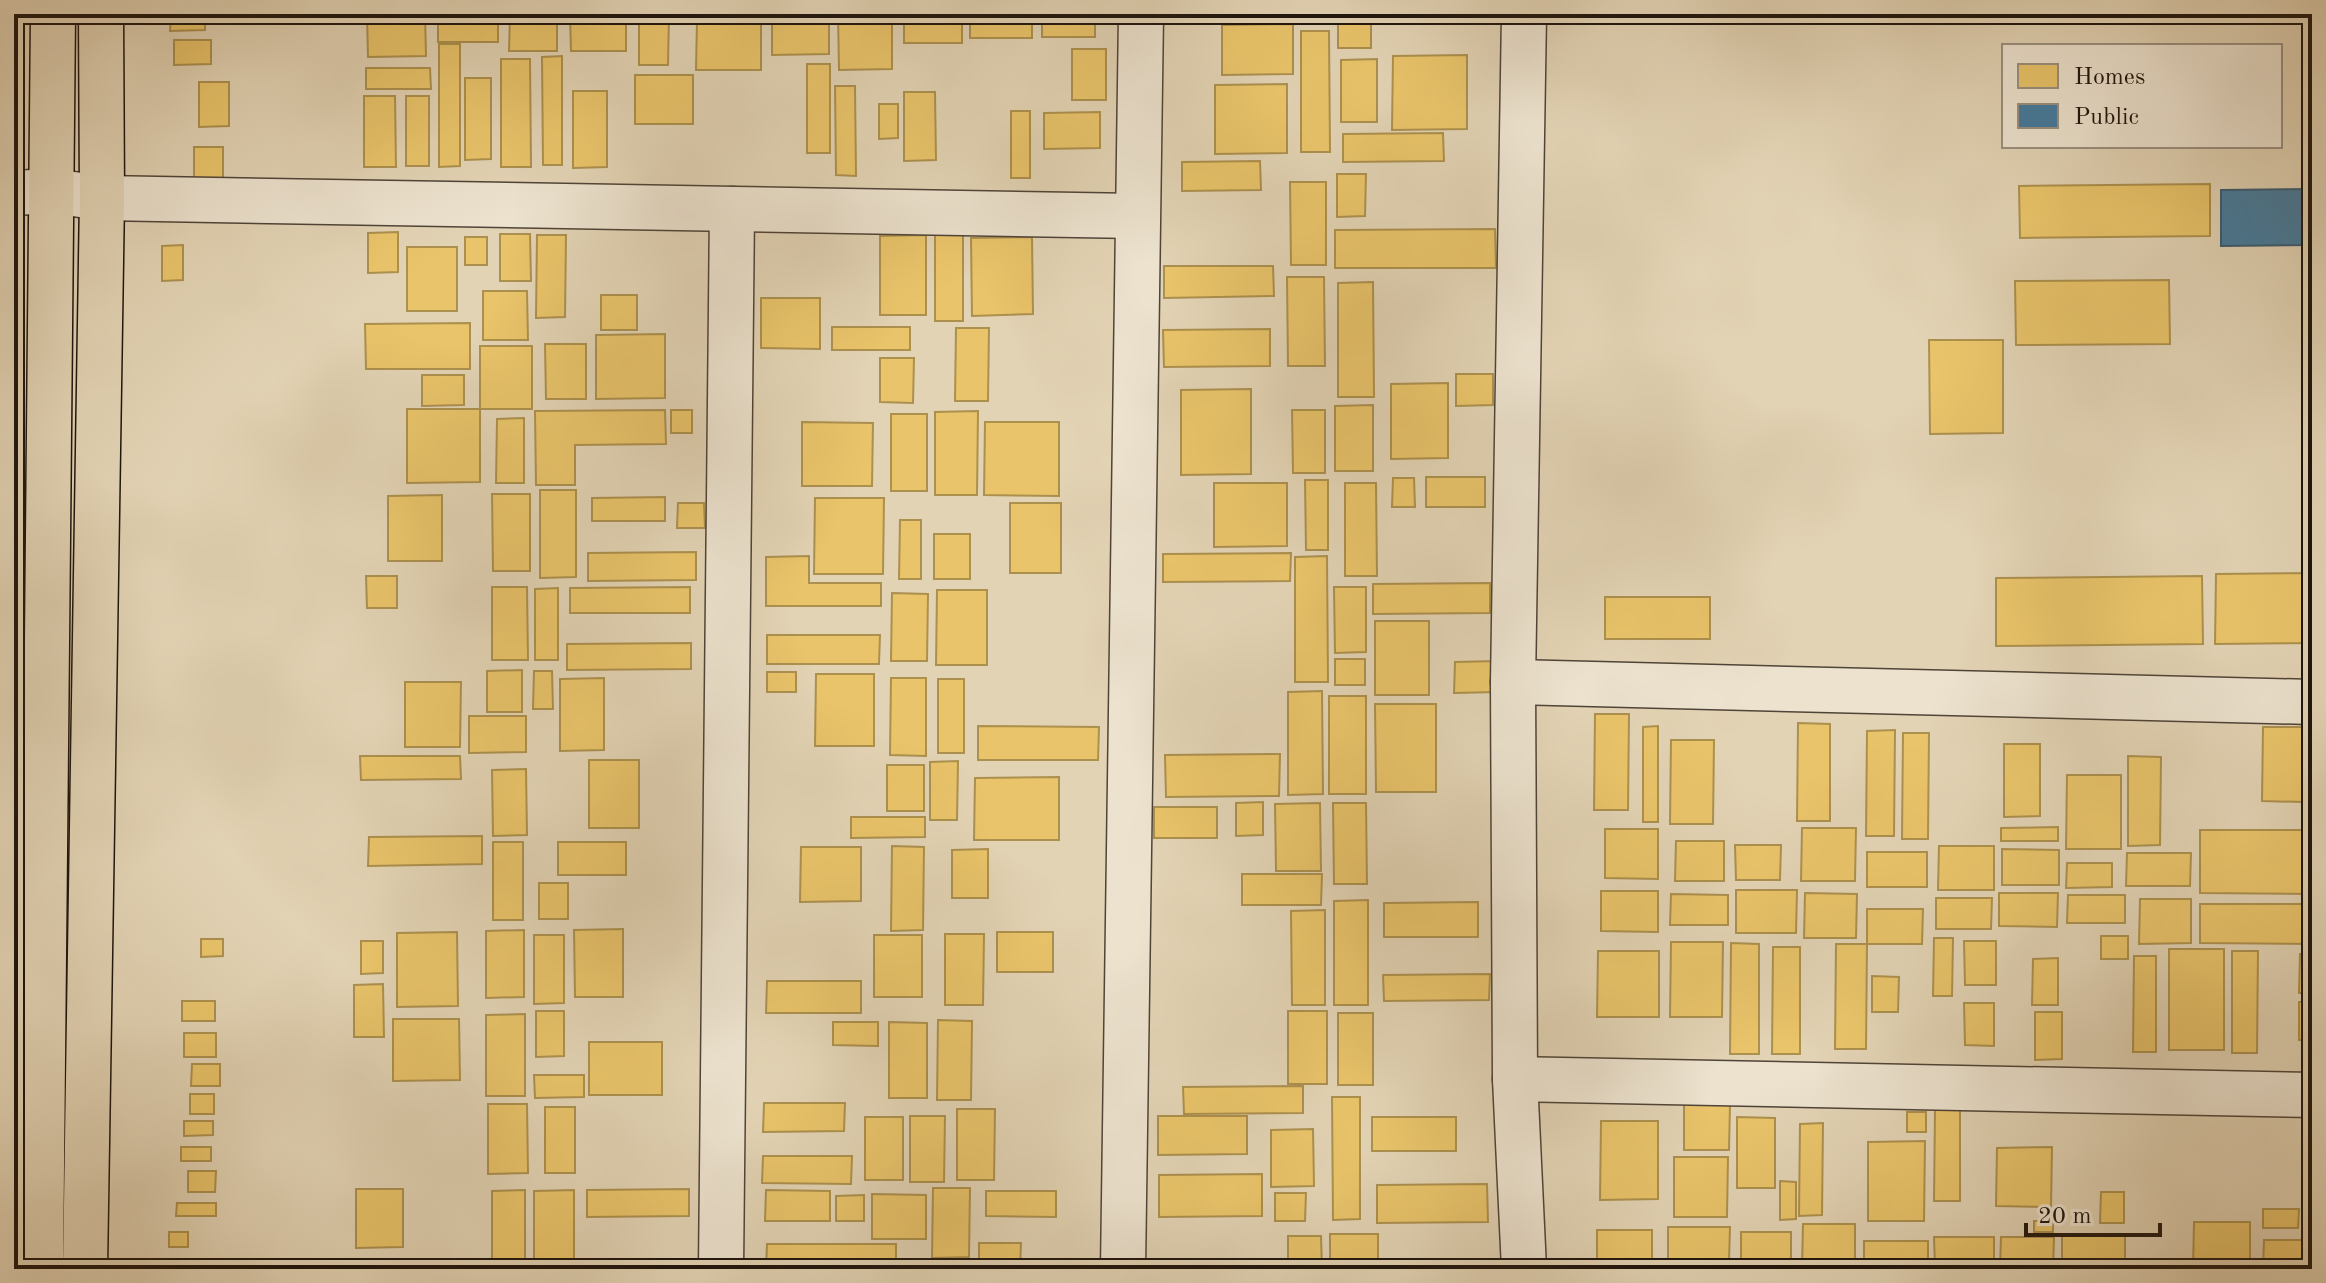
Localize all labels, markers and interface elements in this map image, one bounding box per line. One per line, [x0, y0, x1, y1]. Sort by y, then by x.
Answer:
legend [2002, 44, 2282, 148]
text: Homes [2074, 66, 2145, 90]
text: Public [2074, 106, 2139, 130]
scale bar [2026, 1187, 2160, 1237]
text: 20 m [2038, 1205, 2092, 1229]

